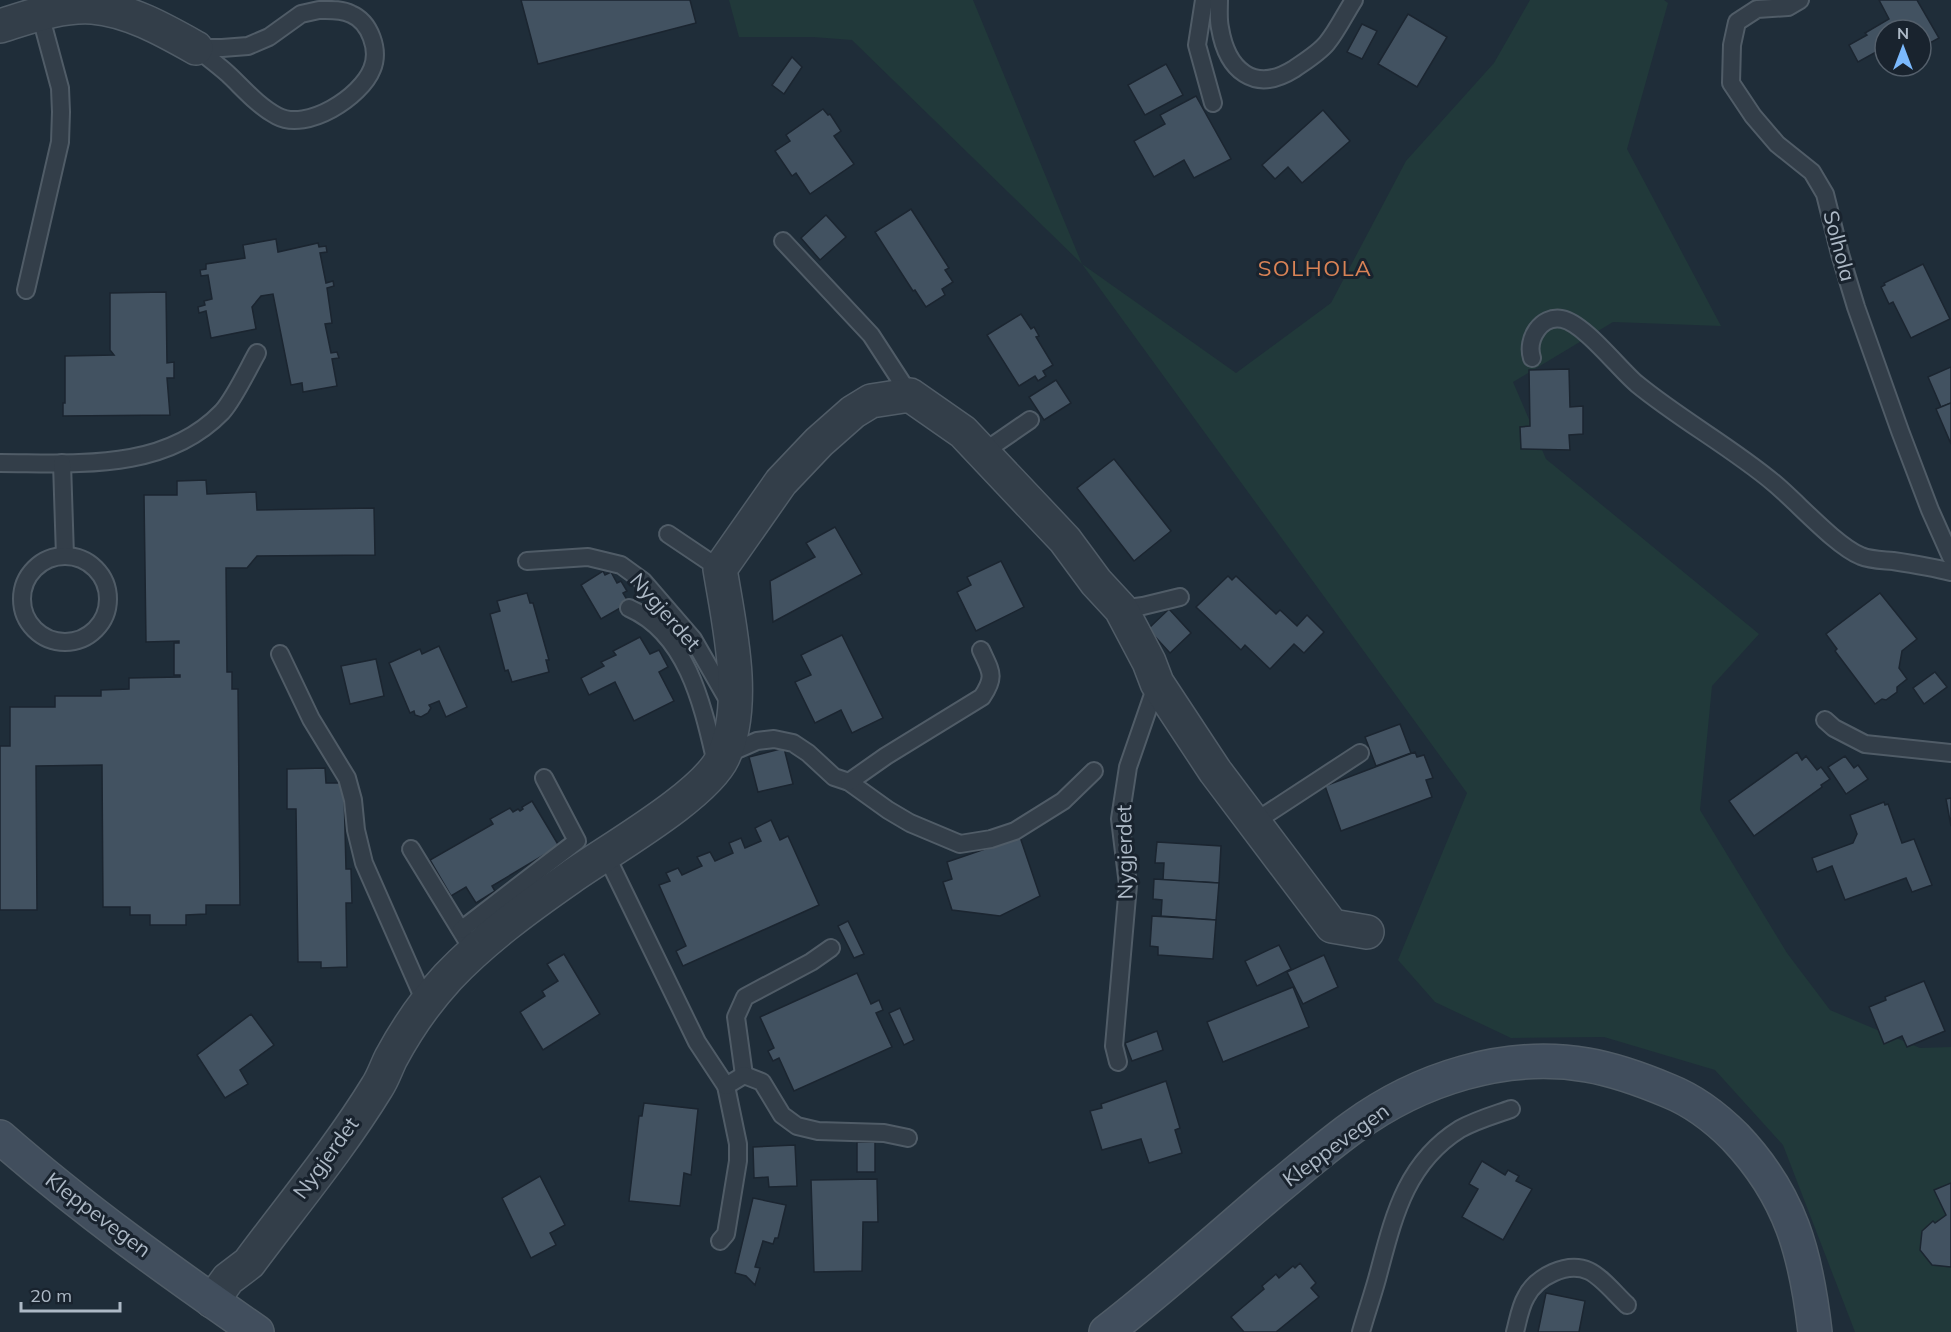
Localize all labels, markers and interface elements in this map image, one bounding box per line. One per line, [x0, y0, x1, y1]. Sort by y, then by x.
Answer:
north arrow [1873, 18, 1933, 78]
text: N [1897, 23, 1909, 43]
street label: Solhola [1818, 208, 1862, 284]
district label: SOLHOLA [1258, 254, 1372, 282]
street label: Nygjerdet [625, 567, 707, 656]
street label: Nygjerdet [1110, 804, 1138, 900]
street label: Kleppevegen [1277, 1097, 1394, 1191]
street label: Nygjerdet [287, 1111, 364, 1203]
street label: Kleppevegen [41, 1166, 156, 1262]
scale bar [21, 1275, 120, 1313]
text: 20 m [30, 1284, 72, 1307]

